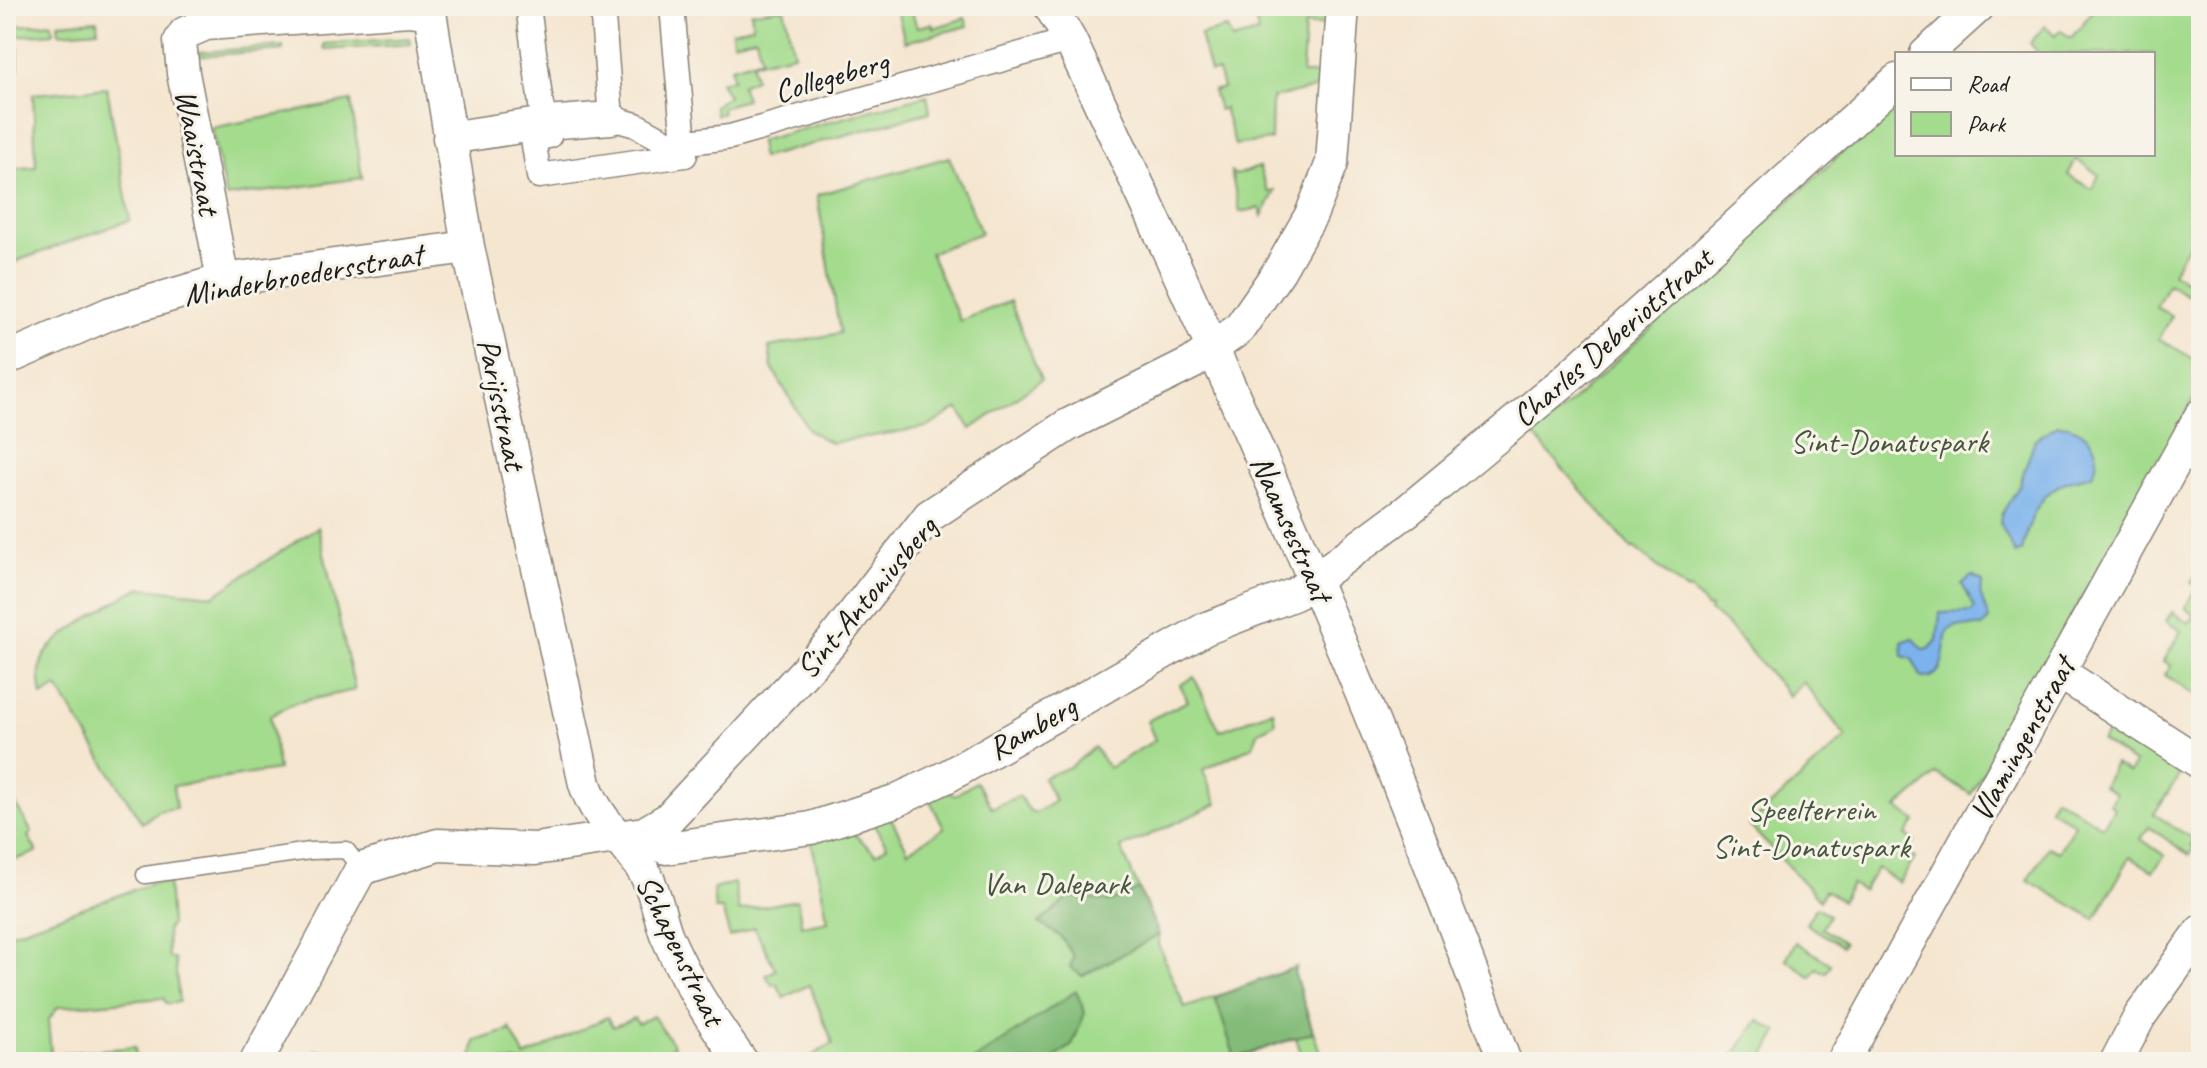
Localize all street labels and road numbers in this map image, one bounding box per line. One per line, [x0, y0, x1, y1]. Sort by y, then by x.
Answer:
street label: Collegeberg [769, 40, 894, 112]
street label: Waaistraat [165, 86, 230, 221]
street label: Minderbroedersstraat [181, 233, 430, 316]
street label: Charles Deberiotstraat [1503, 237, 1724, 436]
street label: Parijsstraat [468, 335, 536, 477]
street label: Naamsestraat [1241, 449, 1344, 612]
street label: Sint-Antoniusberg [786, 506, 947, 687]
street label: Vlamingenstraat [1960, 646, 2087, 829]
street label: Ramberg [980, 685, 1085, 769]
street label: Schapenstraat [627, 868, 736, 1035]

